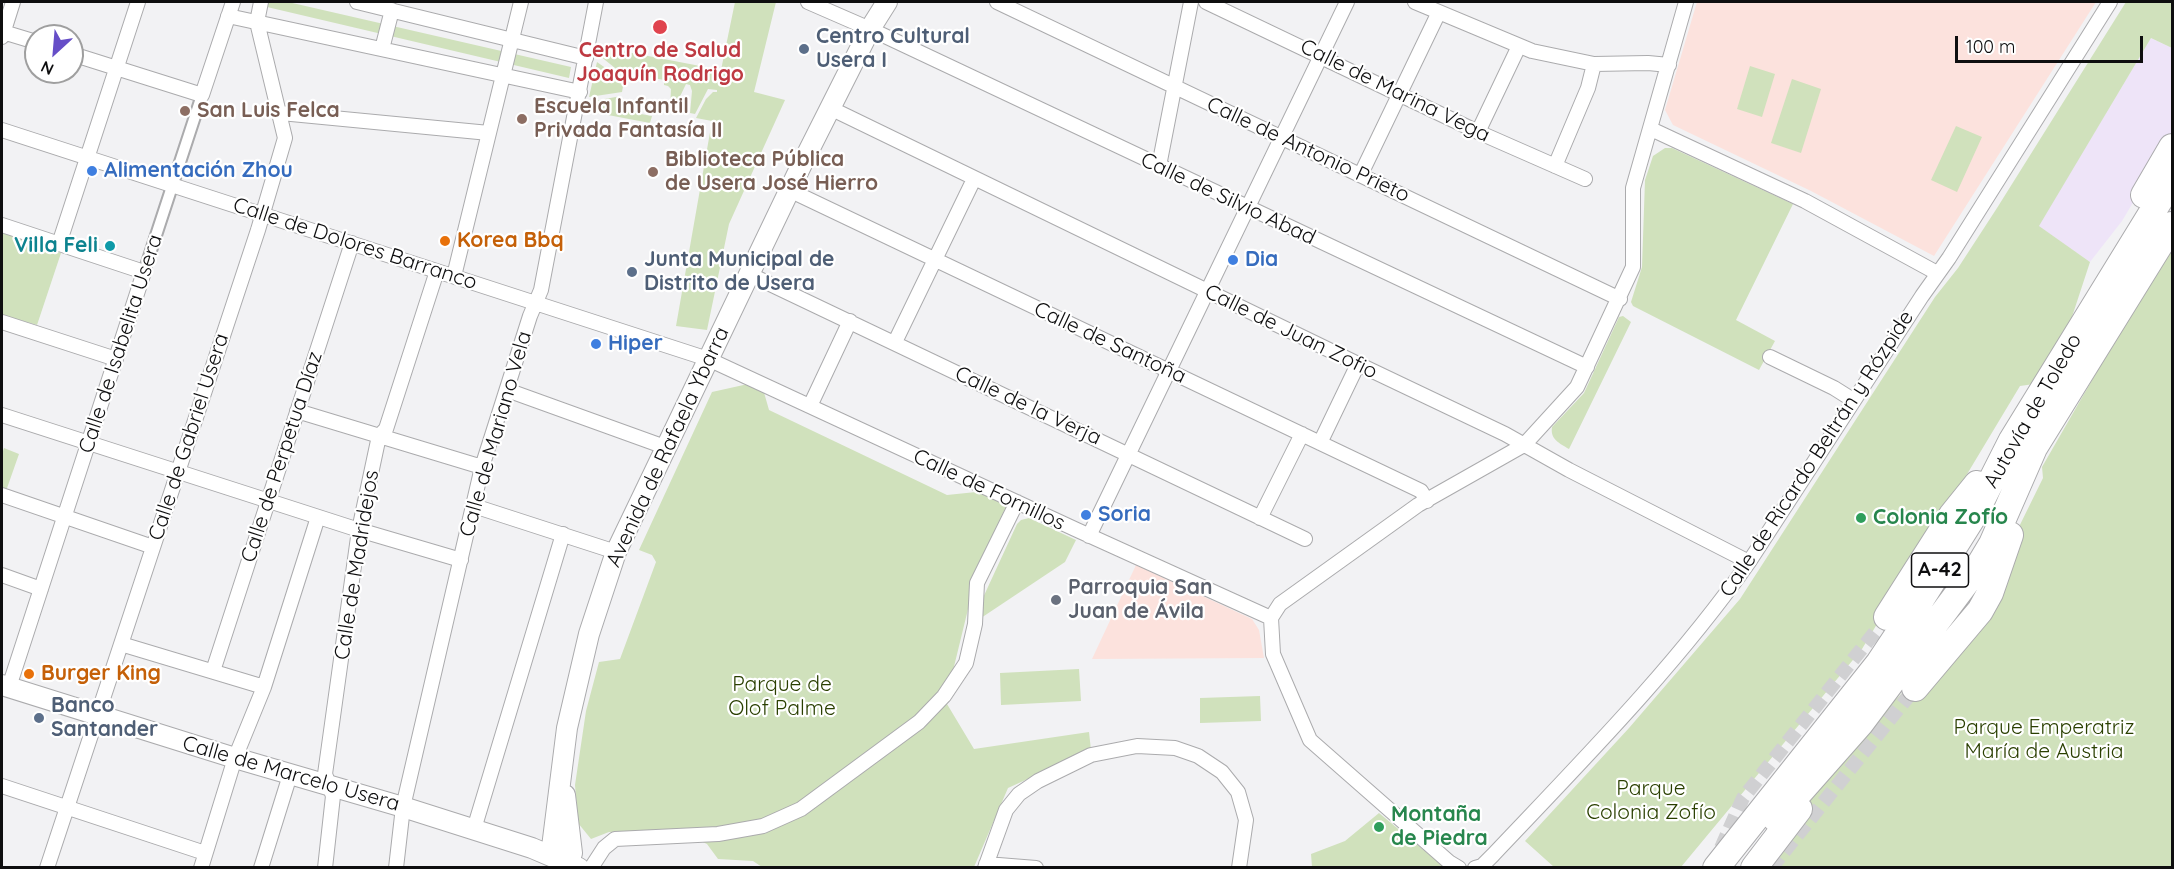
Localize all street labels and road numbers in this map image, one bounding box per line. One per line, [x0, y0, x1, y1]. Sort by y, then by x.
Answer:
street label: Calle de Marina Vega [1296, 34, 1494, 148]
street label: Calle de Antonio Prieto [1203, 92, 1413, 208]
street label: Calle de Silvio Abad [1136, 147, 1320, 251]
street label: Calle de Dolores Barranco [230, 193, 480, 295]
street label: Calle de Isabelita Usera [74, 231, 168, 457]
street label: Calle de Juan Zofio [1200, 279, 1382, 385]
street label: Calle de Santoña [1030, 297, 1190, 389]
street label: Calle de Ricardo Beltrán y Rózpide [1715, 306, 1919, 602]
street label: Avenida de Rafaela Ybarra [601, 323, 735, 571]
street label: Calle de Mariano Vela [455, 328, 537, 540]
street label: Autovía de Toledo [1979, 329, 2087, 493]
street label: Calle de Gabriel Usera [144, 330, 234, 544]
street label: Calle de Perpetua Díaz [236, 348, 328, 566]
street label: Calle de la Verja [951, 361, 1105, 451]
street label: Calle de Fornillos [909, 444, 1069, 536]
street label: Calle de Madridejos [330, 468, 384, 662]
road number: A-42 [1912, 553, 1968, 587]
street label: Calle de Marcelo Usera [180, 731, 402, 817]

